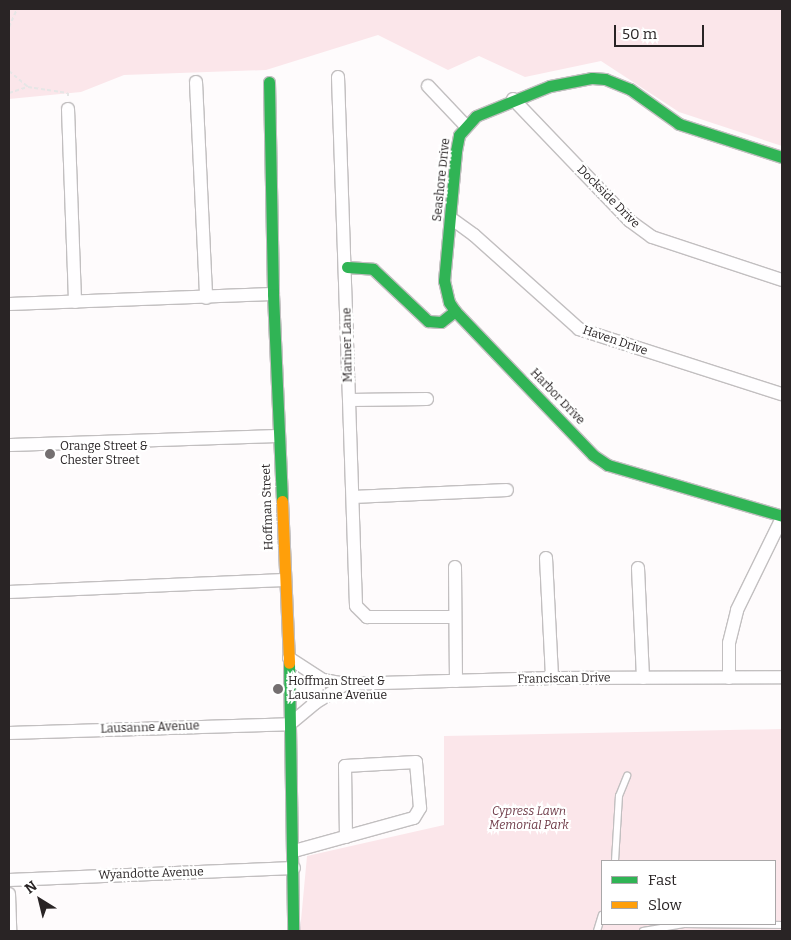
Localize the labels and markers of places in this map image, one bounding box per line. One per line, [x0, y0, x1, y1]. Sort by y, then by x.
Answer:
place label: Orange Street & Chester Street [60, 440, 148, 468]
marker: Orange Street & Chester Street [44, 448, 56, 460]
place label: Hoffman Street & Lausanne Avenue [288, 675, 387, 703]
marker: Hoffman Street & Lausanne Avenue [272, 683, 284, 695]

